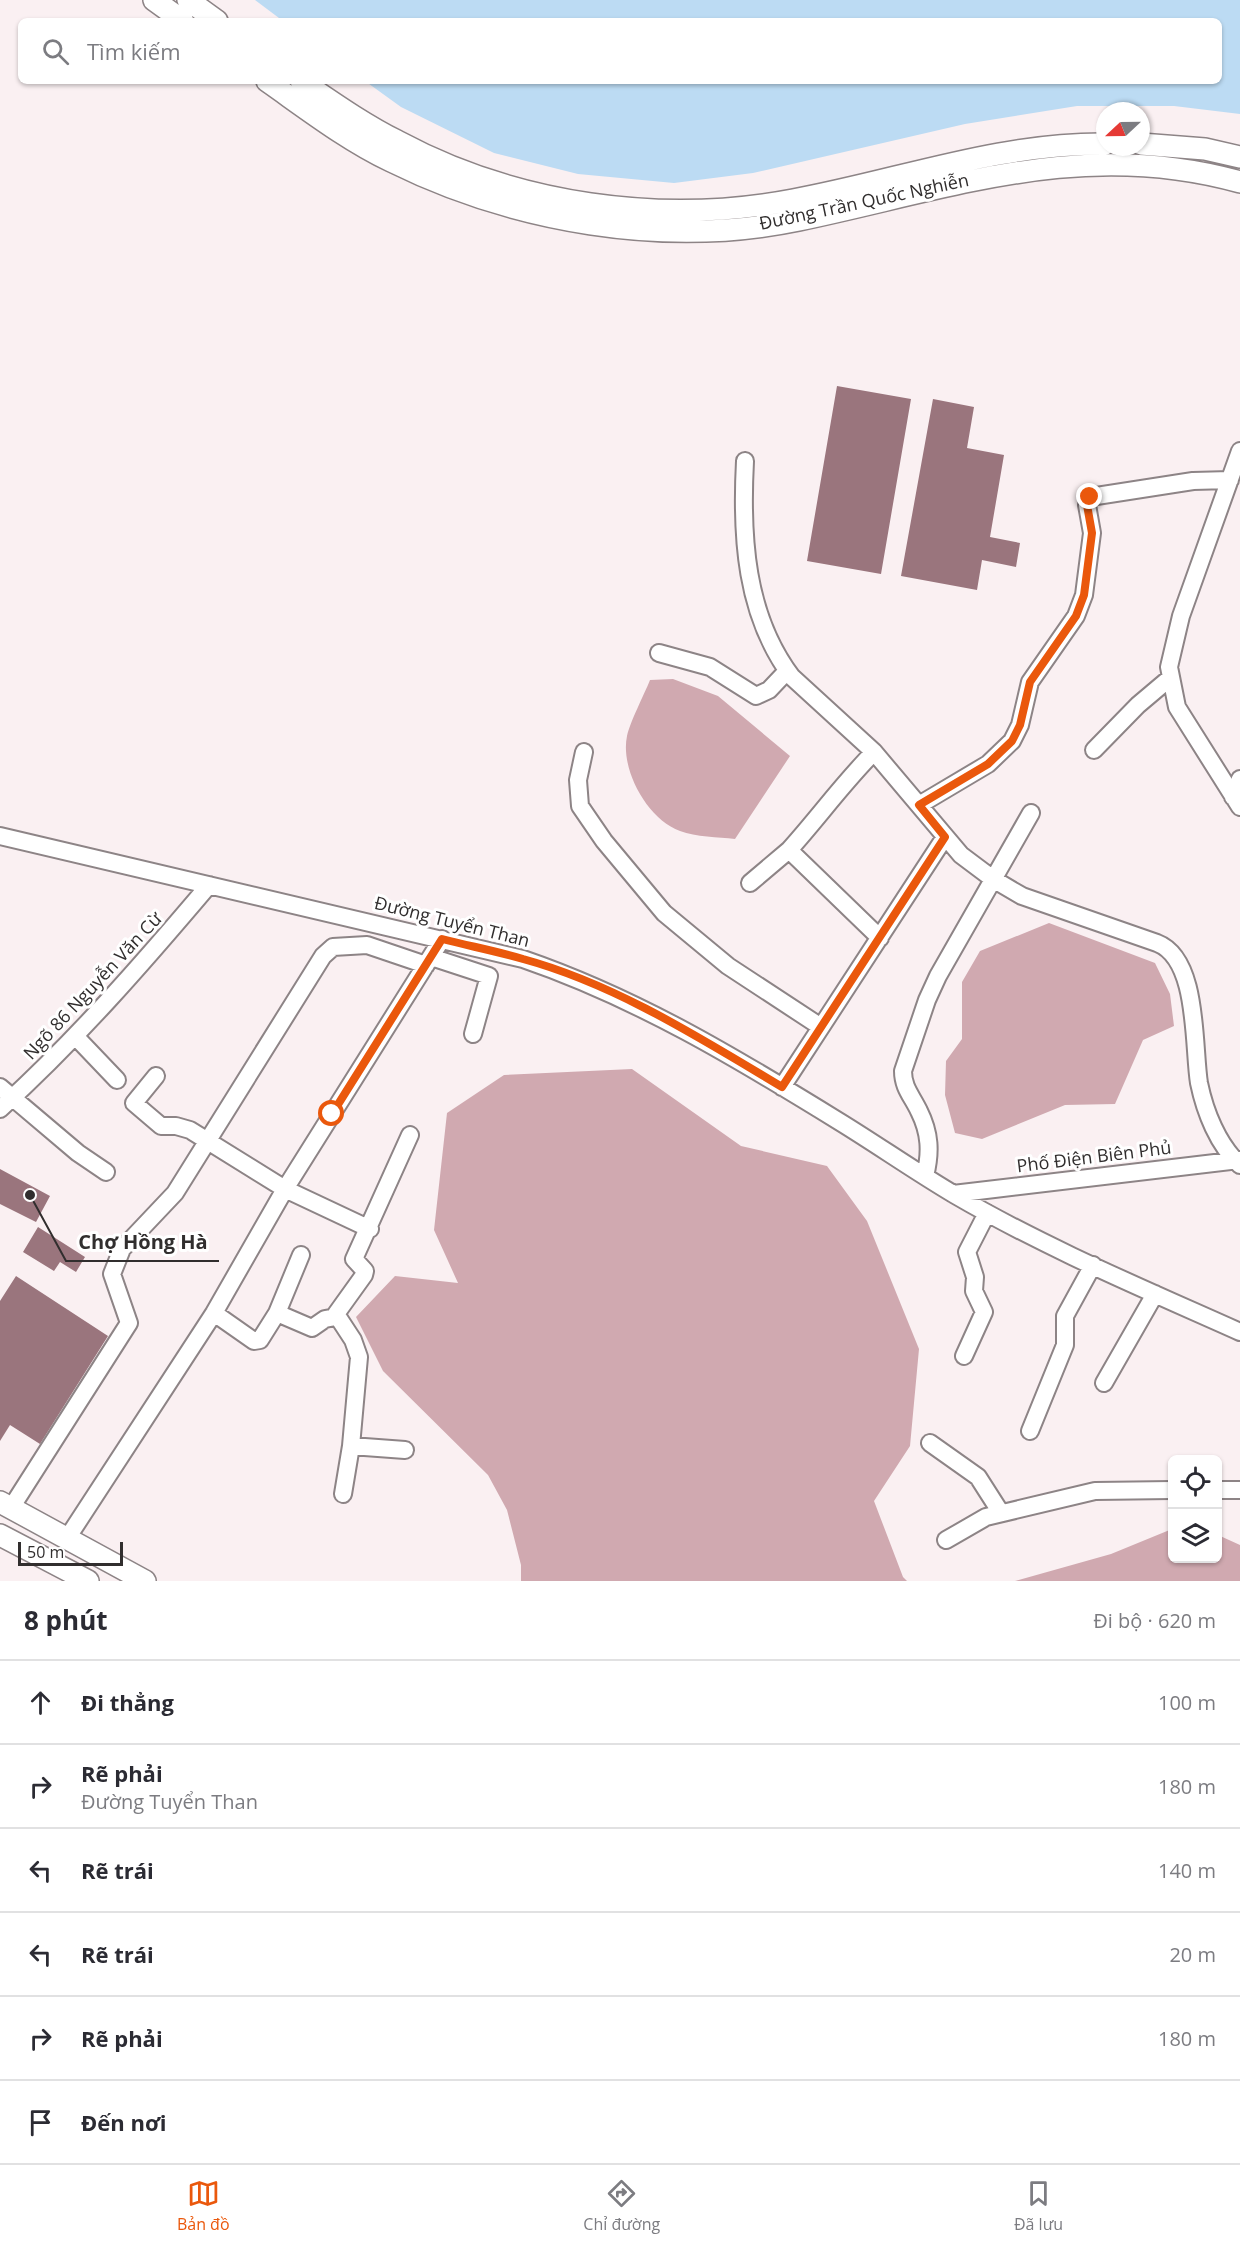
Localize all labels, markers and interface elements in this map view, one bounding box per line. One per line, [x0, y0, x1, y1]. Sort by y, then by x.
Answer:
search box [18, 18, 1222, 84]
icon: search [39, 35, 72, 68]
text: Tìm kiếm [87, 36, 181, 66]
north arrow [1096, 102, 1150, 156]
street label: Đường Trần Quốc Nghiễn [757, 167, 971, 235]
route end [1076, 483, 1102, 509]
street label: Đường Tuyển Than [372, 890, 532, 952]
street label: Ngõ 86 Nguyễn Văn Cừ [18, 906, 168, 1064]
route start [318, 1100, 344, 1126]
street label: Phố Điện Biên Phủ [1015, 1135, 1173, 1177]
callout: Chợ Hồng Hà [66, 1223, 219, 1261]
text: Chợ Hồng Hà [78, 1228, 208, 1255]
map controls [1168, 1455, 1222, 1563]
button: locate [1168, 1455, 1222, 1509]
button: layers [1168, 1509, 1222, 1563]
scale bar [18, 1539, 123, 1566]
text: 50 m [27, 1541, 64, 1563]
text: 8 phút [24, 1602, 108, 1638]
text: Đi bộ · 620 m [1093, 1607, 1216, 1634]
icon: ahead [24, 1686, 57, 1719]
text: Đi thẳng [81, 1687, 174, 1717]
text: 100 m [1158, 1689, 1216, 1716]
text: Rẽ phải [81, 1758, 163, 1788]
icon: right [24, 1770, 57, 1803]
text: 180 m [1158, 1773, 1216, 1800]
text: Đường Tuyển Than [81, 1788, 258, 1815]
icon: left [24, 1854, 57, 1887]
text: Rẽ trái [81, 1855, 154, 1885]
text: 140 m [1158, 1857, 1216, 1884]
icon: left [24, 1938, 57, 1971]
text: Rẽ trái [81, 1939, 154, 1969]
text: 20 m [1169, 1941, 1216, 1968]
icon: right [24, 2022, 57, 2055]
text: Rẽ phải [81, 2023, 163, 2053]
text: 180 m [1158, 2025, 1216, 2052]
icon: arrive [24, 2106, 57, 2139]
text: Đến nơi [81, 2107, 167, 2137]
tab: Bản đồ [177, 2177, 230, 2235]
tab: Chỉ đường [583, 2177, 660, 2235]
tab: Đã lưu [1014, 2177, 1063, 2235]

